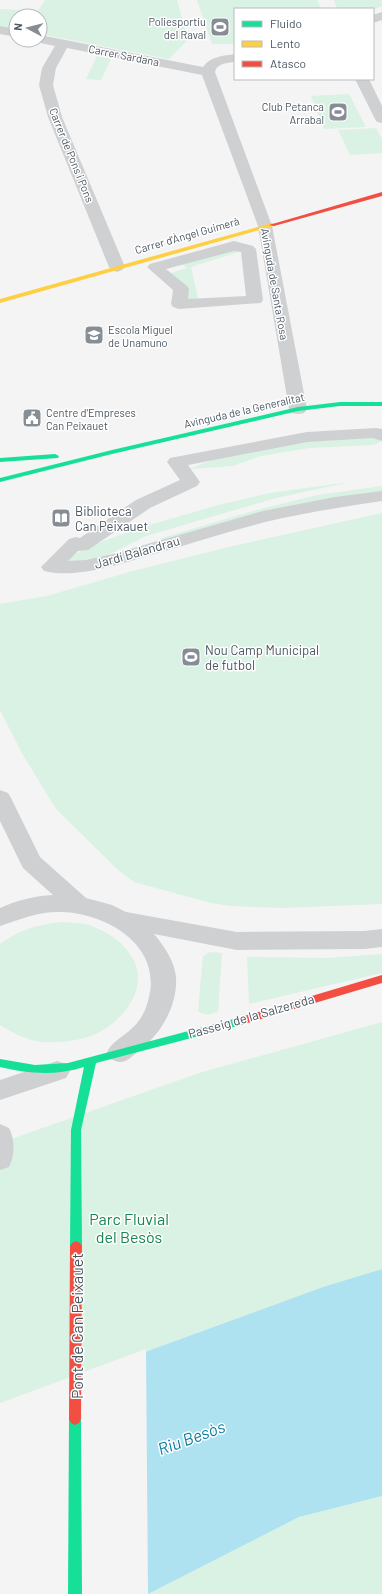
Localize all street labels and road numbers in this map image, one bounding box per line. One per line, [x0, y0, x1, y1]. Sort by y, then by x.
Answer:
street label: Carrer Sardana [88, 42, 160, 68]
street label: Carrer de Pons i Pons [47, 106, 97, 204]
street label: Carrer d'Àngel Guimerà [133, 214, 241, 256]
street label: Avinguda de Santa Rosa [259, 227, 291, 341]
street label: Avinguda de la Generalitat [183, 390, 305, 430]
street label: Jardí Balandrau [93, 532, 181, 572]
street label: Passeig de la Salzereda [186, 990, 316, 1042]
street label: Pont de Can Peixauet [67, 1253, 86, 1399]

